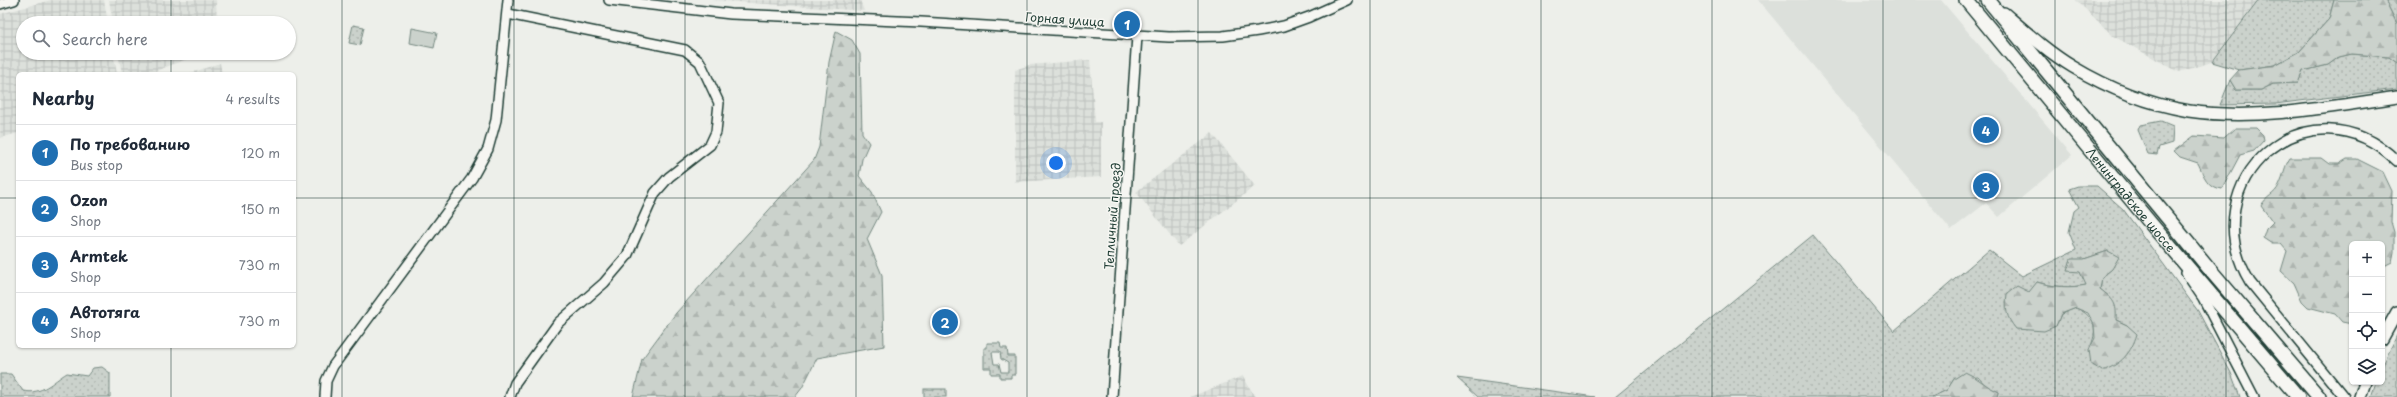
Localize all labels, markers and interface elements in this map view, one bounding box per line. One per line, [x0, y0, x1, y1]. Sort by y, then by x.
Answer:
street label: Горная улица [1025, 7, 1106, 31]
pin: 1 [1114, 9, 1140, 39]
search box [16, 16, 296, 60]
icon: search [30, 27, 52, 49]
text: Search here [62, 27, 148, 50]
text: Nearby [32, 85, 94, 111]
text: 4 results [226, 89, 280, 108]
pin: 4 [1973, 115, 1999, 145]
text: По требованию [70, 132, 190, 155]
text: 1 [42, 143, 48, 162]
text: 120 m [241, 143, 280, 162]
street label: Ленинградское шоссе [2082, 143, 2180, 256]
your location [1046, 153, 1066, 173]
text: Bus stop [70, 155, 123, 174]
street label: Тепличный проезд [1099, 162, 1125, 270]
pin: 3 [1973, 171, 1999, 201]
text: Ozon [70, 188, 108, 211]
text: 2 [40, 199, 50, 218]
text: 150 m [241, 199, 280, 218]
text: Shop [70, 211, 101, 230]
map controls [2349, 241, 2385, 385]
button: + [2349, 241, 2385, 277]
text: Armtek [70, 244, 128, 267]
text: 3 [41, 255, 49, 274]
text: 730 m [239, 255, 280, 274]
text: Shop [70, 267, 101, 286]
button: − [2349, 277, 2385, 313]
text: Автотяга [70, 300, 140, 323]
pin: 2 [932, 307, 958, 337]
text: 4 [41, 311, 49, 330]
text: 730 m [239, 311, 280, 330]
button: locate [2349, 313, 2385, 349]
text: Shop [70, 323, 101, 342]
button: layers [2349, 349, 2385, 385]

